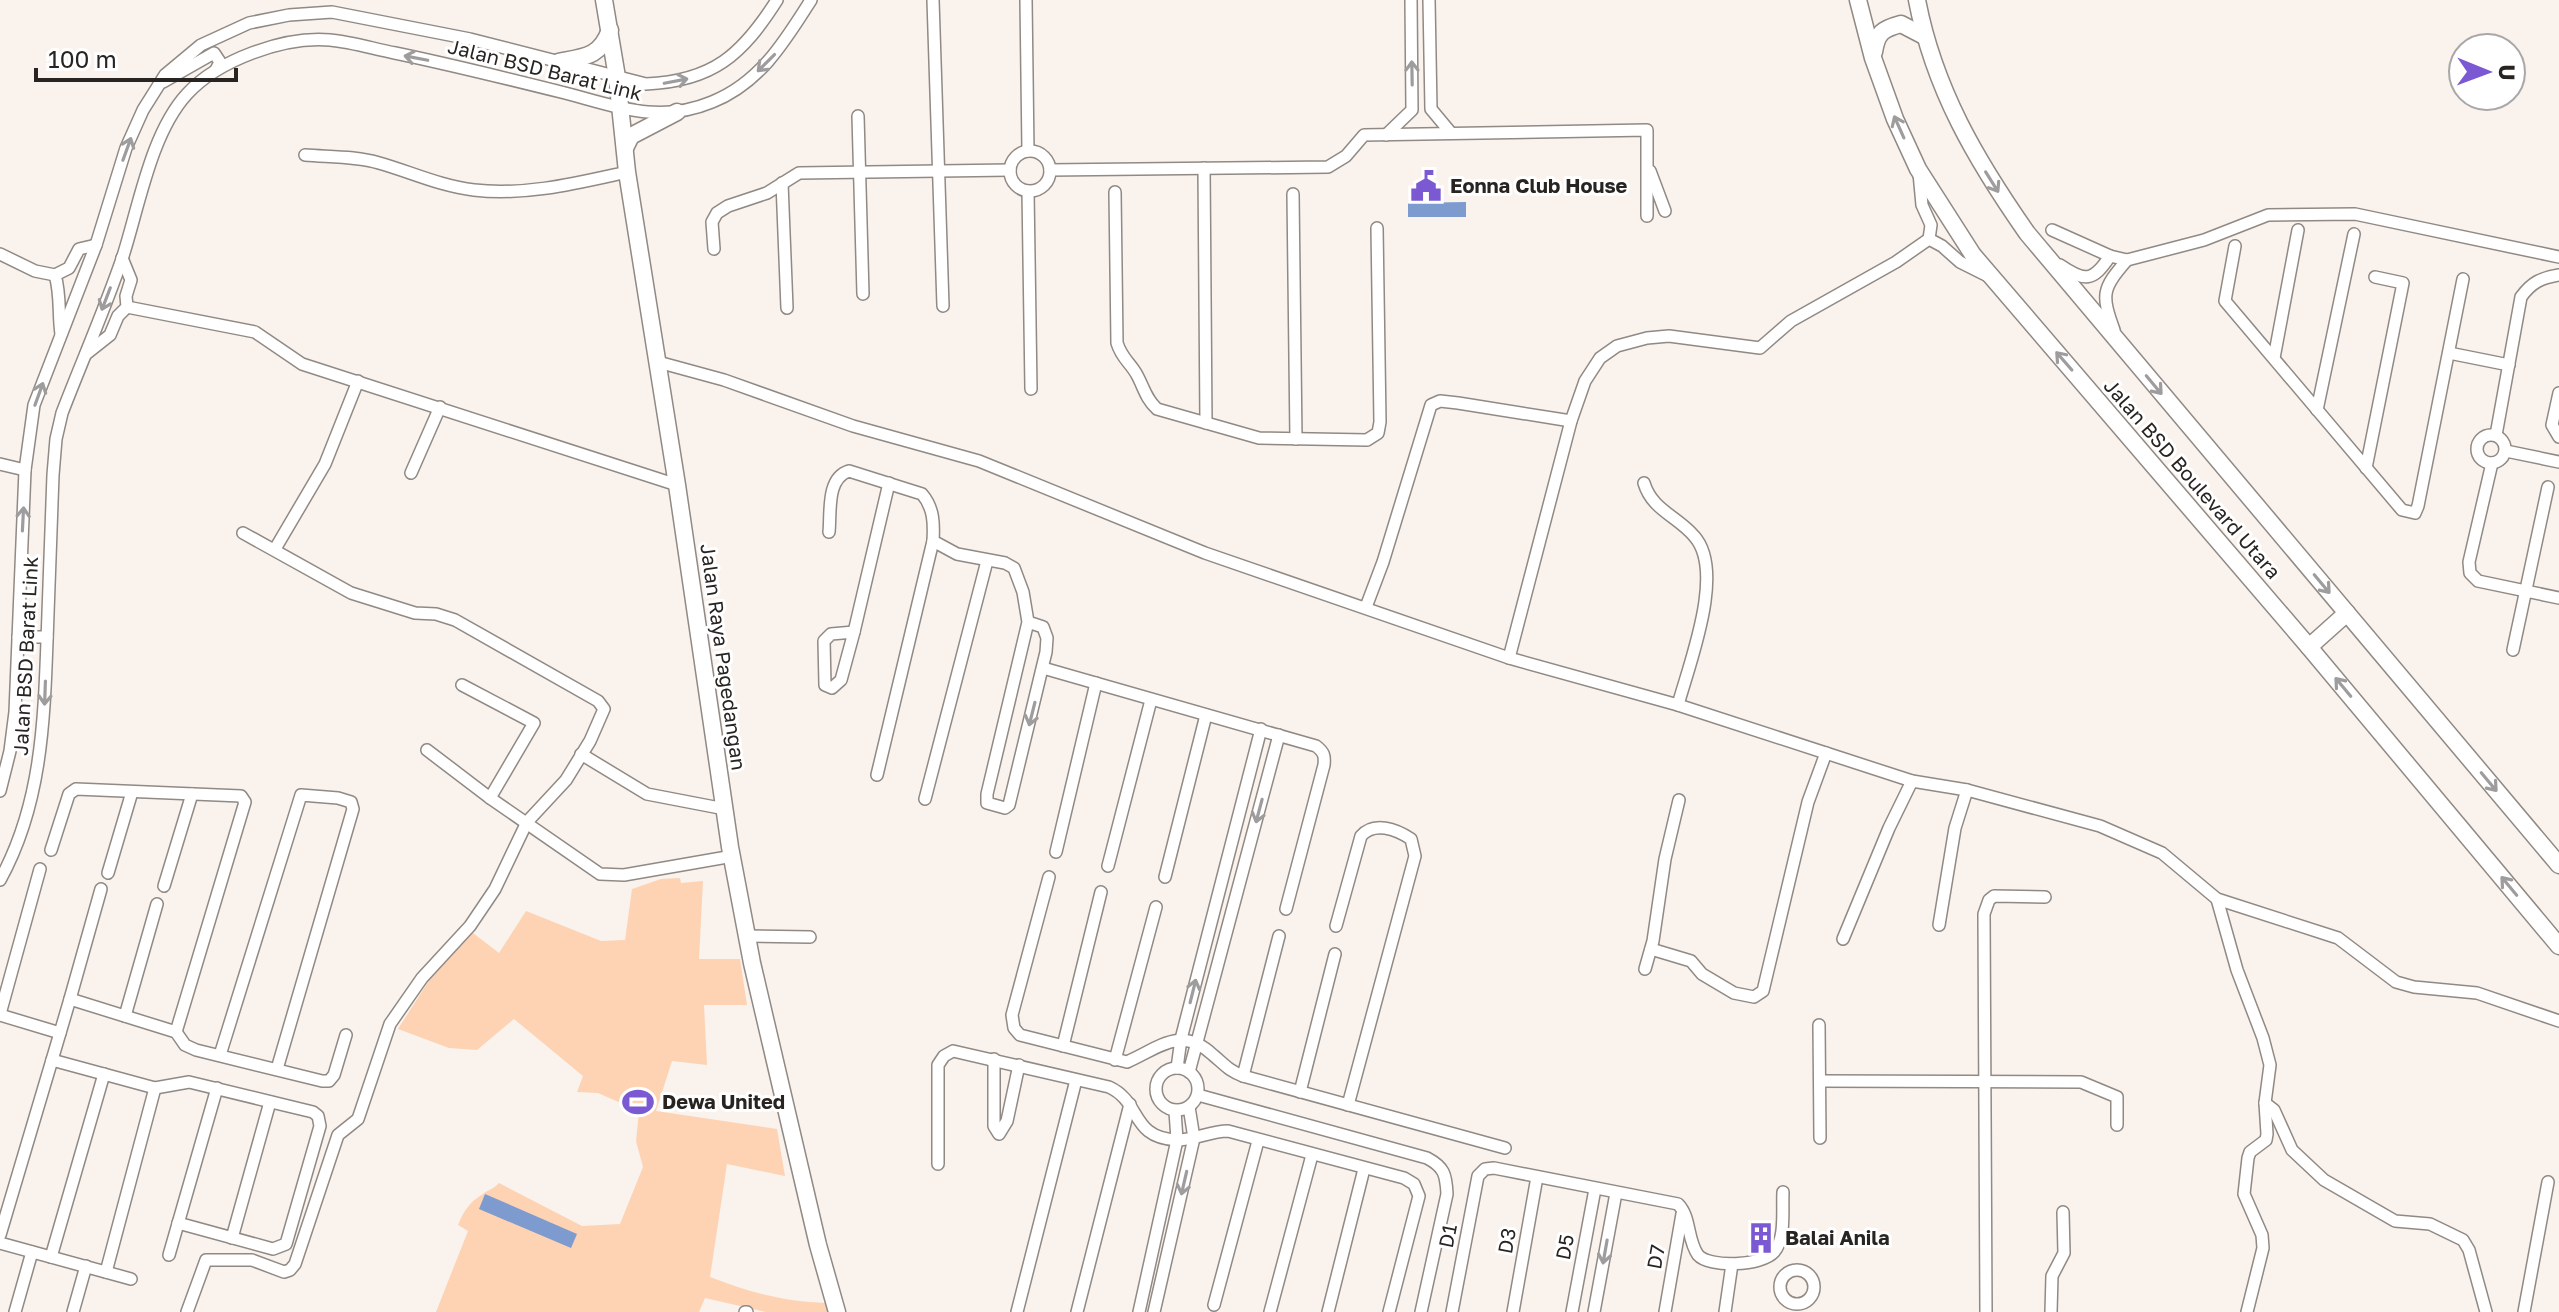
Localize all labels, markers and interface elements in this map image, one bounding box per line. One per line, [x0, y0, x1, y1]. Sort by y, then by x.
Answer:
scale bar [36, 32, 236, 82]
north arrow [2447, 32, 2527, 112]
street label: Jalan BSD Barat Link [446, 33, 645, 105]
text: 100 m [48, 44, 117, 73]
one-way arrow [403, 49, 429, 64]
one-way arrow [757, 53, 776, 72]
one-way arrow [1404, 60, 1420, 87]
text: U [2494, 64, 2521, 81]
one-way arrow [663, 72, 688, 87]
one-way arrow [1891, 116, 1906, 140]
one-way arrow [120, 137, 135, 162]
public building icon: Eonna Club House [1409, 169, 1443, 203]
one-way arrow [1984, 170, 2000, 193]
place label: Eonna Club House [1450, 173, 1628, 197]
one-way arrow [98, 286, 112, 311]
one-way arrow [2056, 352, 2074, 372]
street label: Jalan BSD Boulevard Utara [2099, 373, 2286, 583]
one-way arrow [2145, 374, 2163, 394]
one-way arrow [32, 382, 47, 407]
one-way arrow [16, 506, 31, 533]
street label: Jalan Raya Pagedangan [696, 542, 752, 772]
street label: Jalan BSD Barat Link [8, 556, 42, 756]
one-way arrow [2313, 573, 2331, 593]
one-way arrow [2334, 677, 2352, 697]
one-way arrow [38, 679, 53, 706]
one-way arrow [1023, 700, 1038, 726]
one-way arrow [2480, 772, 2498, 792]
one-way arrow [1250, 797, 1265, 823]
one-way arrow [2500, 877, 2518, 897]
one-way arrow [1186, 979, 1201, 1005]
sports icon: Dewa United [621, 1085, 655, 1119]
place label: Dewa United [662, 1089, 785, 1113]
one-way arrow [1176, 1170, 1191, 1196]
building icon: Balai Anila [1744, 1221, 1778, 1255]
street label: D1 [1433, 1222, 1461, 1250]
place label: Balai Anila [1785, 1225, 1890, 1249]
street label: D3 [1492, 1226, 1520, 1256]
street label: D5 [1550, 1232, 1578, 1262]
one-way arrow [1596, 1239, 1611, 1265]
street label: D7 [1641, 1243, 1669, 1271]

